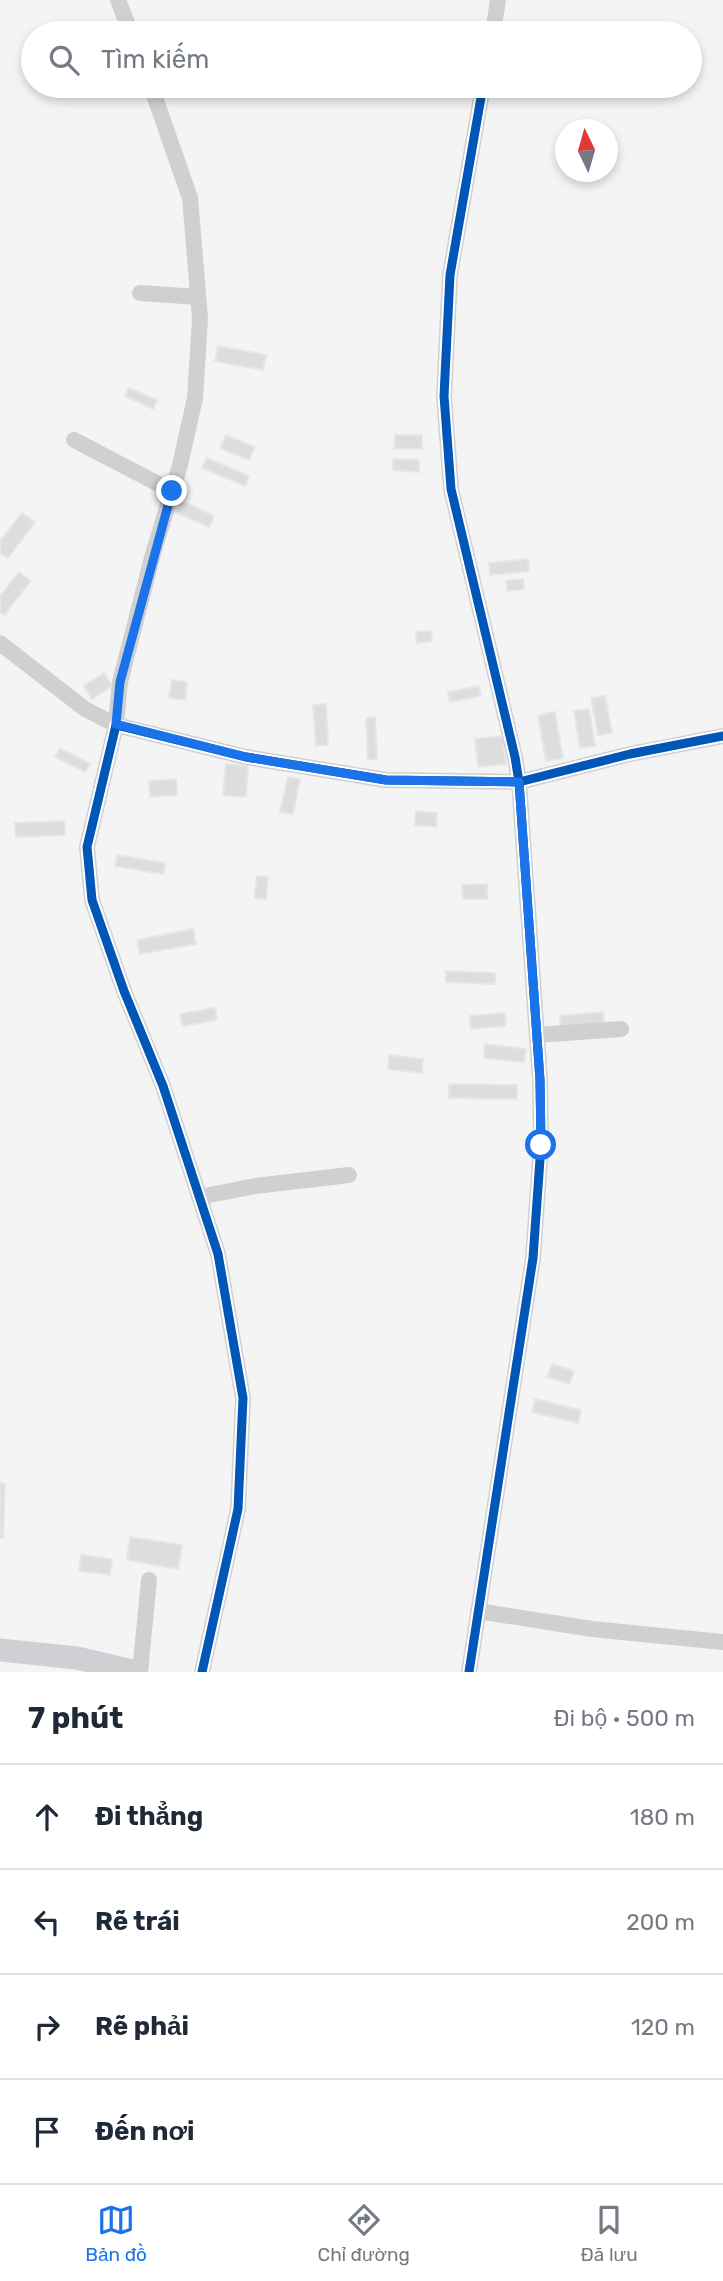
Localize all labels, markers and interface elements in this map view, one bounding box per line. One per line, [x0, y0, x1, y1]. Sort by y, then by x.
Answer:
search box [21, 21, 702, 98]
icon: search [45, 41, 83, 79]
text: Tìm kiếm [101, 44, 209, 75]
north arrow [555, 119, 618, 182]
route end [156, 475, 187, 506]
route start [525, 1129, 556, 1160]
text: 7 phút [28, 1700, 123, 1736]
text: Đi bộ · 500 m [553, 1704, 695, 1732]
icon: ahead [28, 1798, 66, 1836]
text: Đi thẳng [95, 1801, 203, 1832]
text: 180 m [630, 1803, 695, 1831]
icon: left [28, 1903, 66, 1941]
text: Rẽ trái [95, 1906, 180, 1937]
text: 200 m [626, 1908, 695, 1936]
icon: right [28, 2008, 66, 2046]
text: Rẽ phải [95, 2011, 189, 2042]
text: 120 m [631, 2013, 695, 2041]
icon: arrive [28, 2113, 66, 2151]
text: Đến nơi [95, 2116, 194, 2147]
tab: Bản đồ [85, 2201, 147, 2266]
tab: Chỉ đường [317, 2201, 410, 2266]
tab: Đã lưu [581, 2201, 638, 2266]

